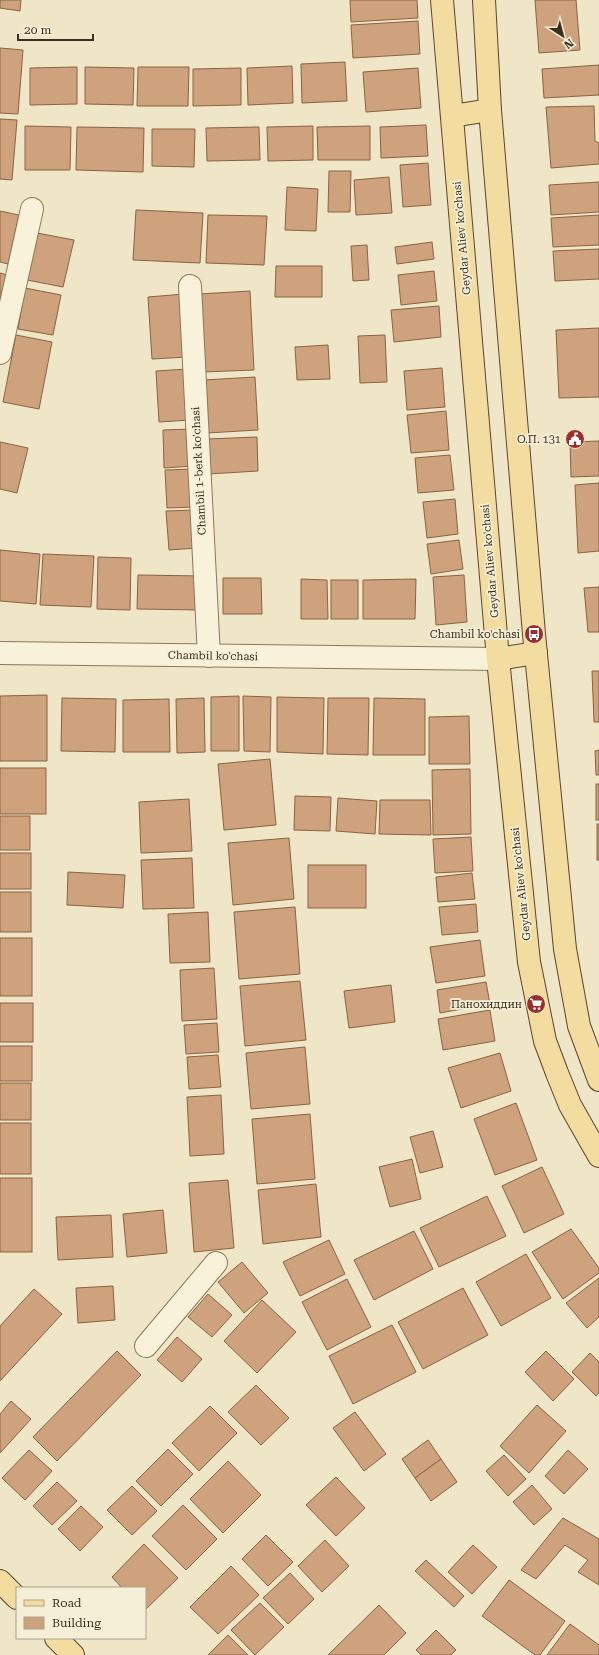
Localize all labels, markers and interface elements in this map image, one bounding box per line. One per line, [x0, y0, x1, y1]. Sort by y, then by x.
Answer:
scale bar [18, 16, 93, 42]
north arrow [543, 16, 583, 56]
text: 20 m [24, 23, 51, 37]
text: N [561, 36, 576, 52]
street label: Geydar Aliev ko'chasi [451, 180, 473, 295]
street label: Chambil 1-berk ko'chasi [189, 406, 209, 536]
public building icon: О.П. 131 [564, 428, 586, 450]
place label: О.П. 131 [517, 433, 561, 446]
street label: Geydar Aliev ko'chasi [479, 503, 501, 618]
bus stop icon: Chambil ko'chasi [523, 623, 545, 645]
place label: Chambil ko'chasi [430, 628, 520, 641]
street label: Chambil ko'chasi [168, 649, 259, 663]
street label: Geydar Aliev ko'chasi [509, 826, 533, 941]
supermarket icon: Панохиддин [525, 993, 547, 1015]
place label: Панохиддин [451, 998, 522, 1011]
legend [16, 1587, 146, 1639]
text: Road [52, 1596, 82, 1610]
text: Building [52, 1616, 101, 1630]

